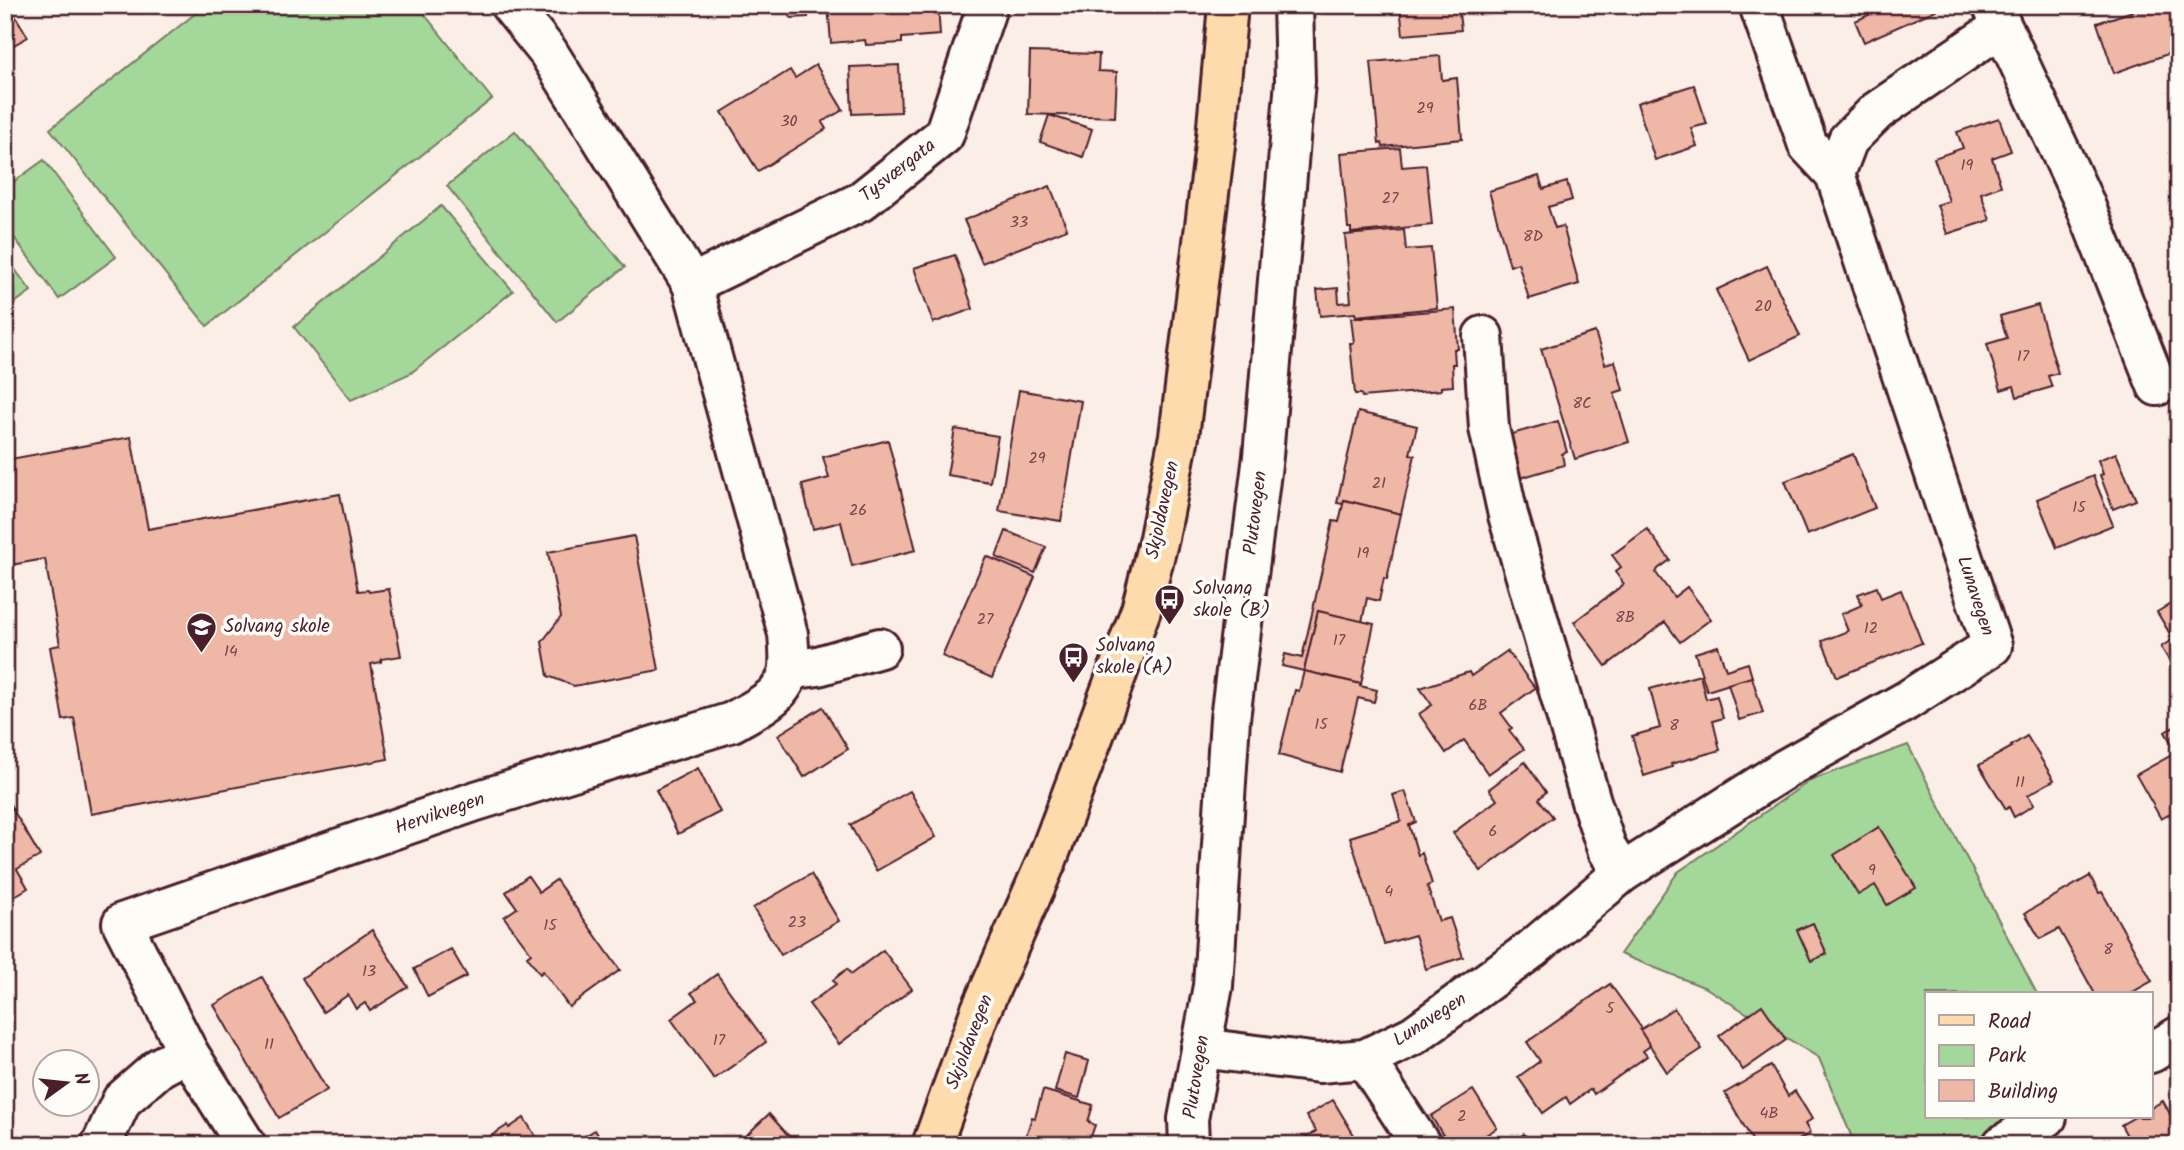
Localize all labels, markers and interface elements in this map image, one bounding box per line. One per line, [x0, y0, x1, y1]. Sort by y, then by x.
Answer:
house number: 29 [1416, 96, 1434, 121]
house number: 30 [780, 109, 798, 134]
street label: Tysværgata [853, 132, 943, 210]
house number: 19 [1961, 153, 1974, 178]
house number: 27 [1382, 186, 1399, 211]
house number: 33 [1010, 210, 1028, 235]
house number: 8D [1523, 224, 1543, 249]
house number: 20 [1754, 294, 1772, 319]
house number: 17 [2017, 344, 2030, 369]
house number: 8C [1572, 391, 1592, 416]
house number: 29 [1028, 446, 1046, 471]
street label: Skjoldavegen [1138, 458, 1188, 562]
street label: Plutovegen [1236, 469, 1276, 557]
house number: 21 [1372, 471, 1386, 496]
house number: 15 [2072, 495, 2087, 520]
house number: 26 [849, 498, 867, 523]
house number: 19 [1357, 541, 1370, 566]
street label: Lunavegen [1948, 552, 2002, 640]
place label: Solvang skole (B) [1193, 574, 1270, 626]
bus stop icon: Solvang skole (B) [1153, 583, 1187, 627]
house number: 8B [1615, 605, 1635, 630]
house number: 27 [977, 607, 994, 632]
school or university icon: Solvang skole [184, 610, 218, 654]
place label: Solvang skole [224, 612, 330, 642]
house number: 12 [1864, 616, 1878, 641]
house number: 17 [1333, 628, 1346, 653]
place label: Solvang skole (A) [1096, 631, 1173, 683]
house number: 14 [224, 639, 238, 664]
bus stop icon: Solvang skole (A) [1056, 640, 1090, 684]
house number: 6B [1468, 693, 1488, 718]
house number: 15 [1314, 712, 1329, 737]
house number: 8 [1669, 713, 1679, 738]
house number: 11 [2015, 770, 2025, 795]
street label: Hervikvegen [391, 785, 489, 843]
house number: 6 [1489, 819, 1497, 844]
house number: 9 [1868, 858, 1876, 883]
house number: 4 [1385, 879, 1394, 904]
house number: 23 [788, 910, 806, 935]
house number: 15 [543, 913, 558, 938]
house number: 8 [2103, 937, 2113, 962]
house number: 13 [362, 959, 376, 984]
street label: Lunavegen [1387, 985, 1473, 1055]
street label: Skjoldavegen [938, 990, 1002, 1094]
legend [1925, 992, 2152, 1118]
house number: 5 [1606, 996, 1616, 1021]
text: Road [1988, 1006, 2031, 1039]
house number: 17 [713, 1028, 726, 1053]
house number: 11 [264, 1032, 274, 1057]
street label: Plutovegen [1176, 1033, 1218, 1121]
text: Park [1988, 1040, 2026, 1073]
north arrow [32, 1048, 102, 1118]
text: N [64, 1069, 97, 1089]
text: Building [1988, 1076, 2058, 1109]
house number: 4B [1759, 1101, 1779, 1126]
house number: 2 [1457, 1104, 1467, 1129]

